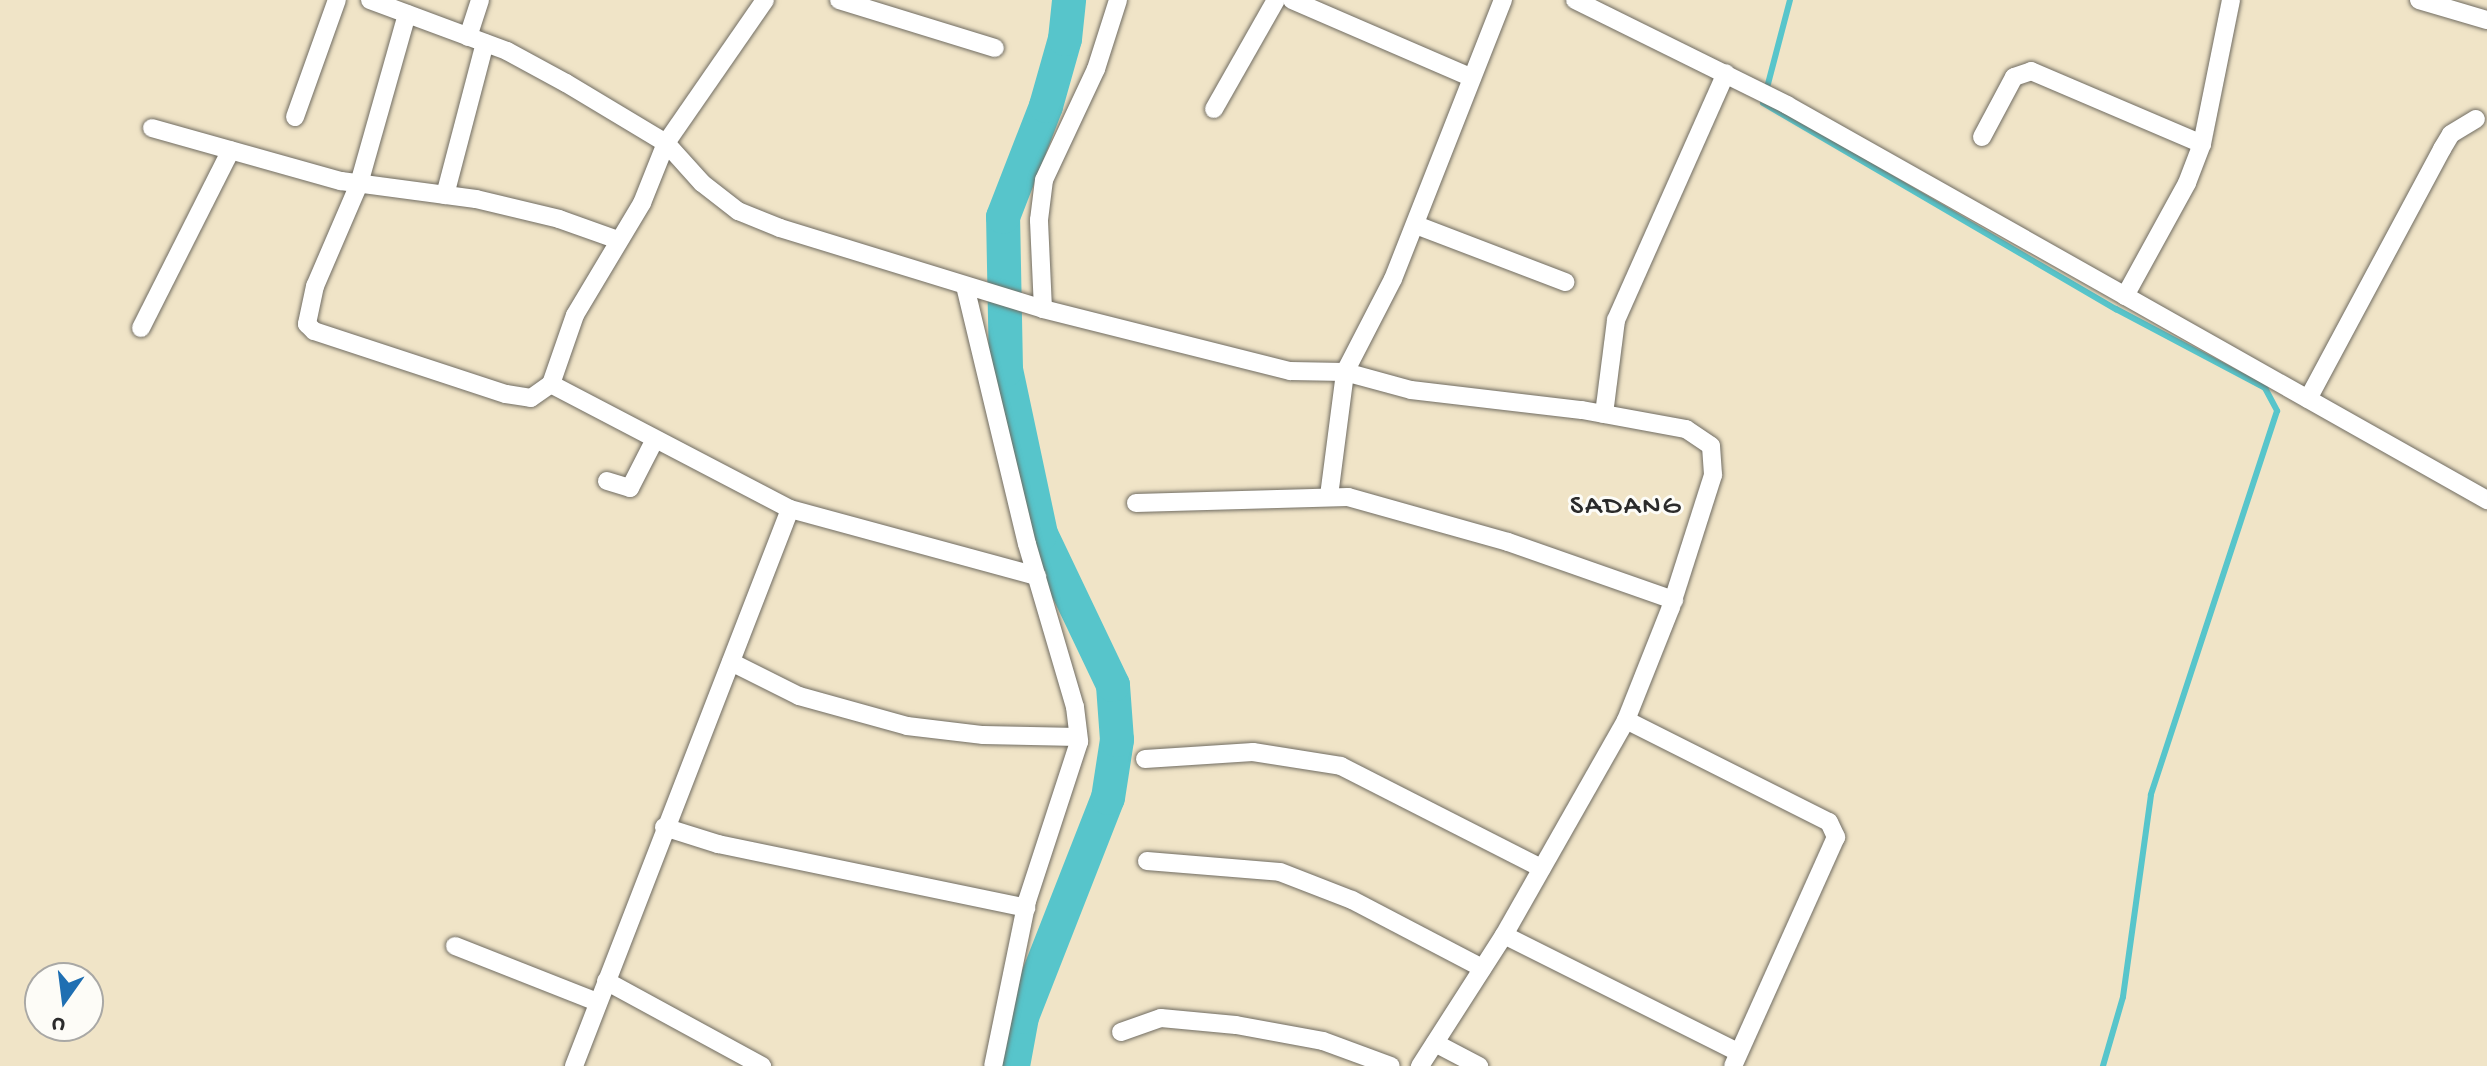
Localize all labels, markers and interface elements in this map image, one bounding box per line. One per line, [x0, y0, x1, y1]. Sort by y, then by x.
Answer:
district label: SADANG [1570, 491, 1682, 525]
north arrow [24, 962, 104, 1042]
text: U [49, 1009, 68, 1037]

